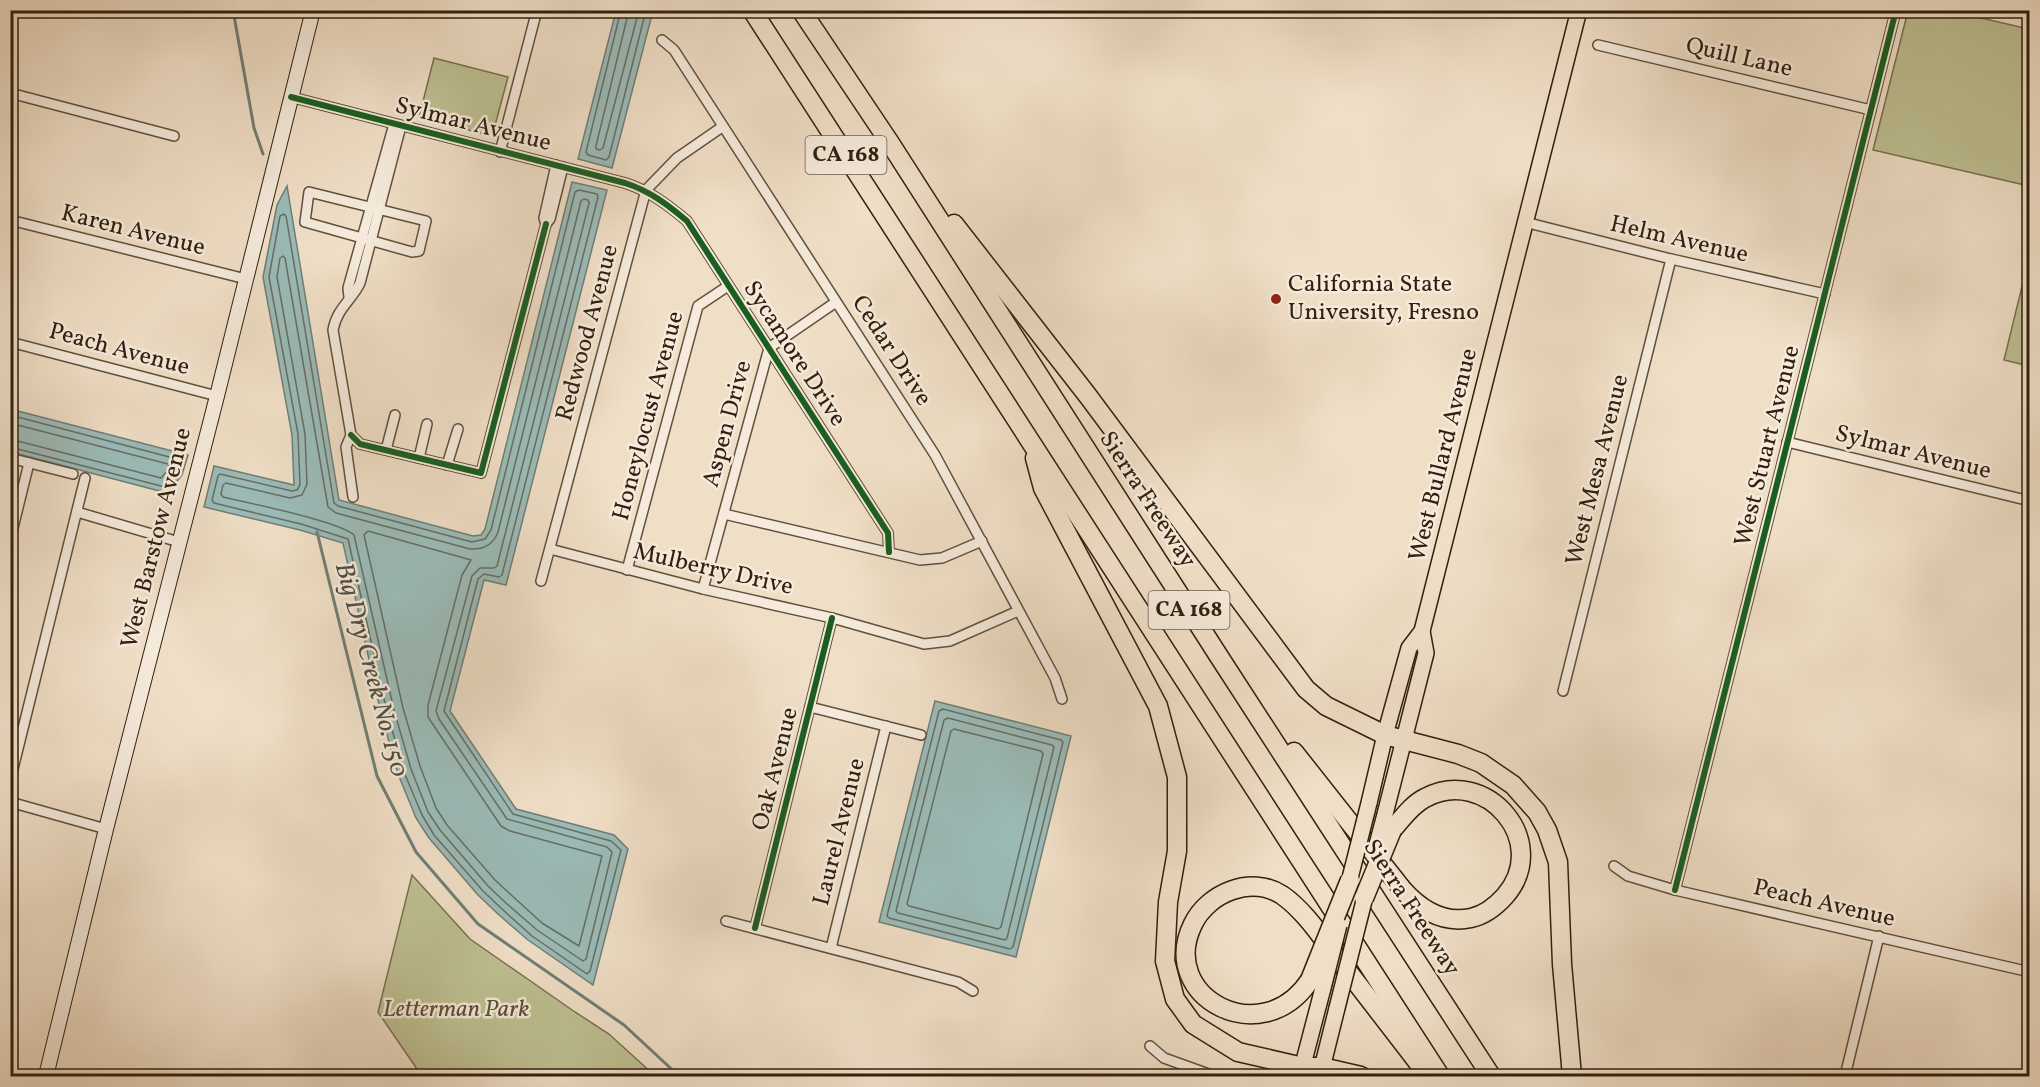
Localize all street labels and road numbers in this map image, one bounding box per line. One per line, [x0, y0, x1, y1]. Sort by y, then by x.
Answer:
street label: Quill Lane [1682, 29, 1796, 87]
street label: Sylmar Avenue [391, 89, 555, 161]
road number: CA 168 [806, 136, 886, 174]
street label: Karen Avenue [57, 197, 209, 265]
street label: Helm Avenue [1606, 208, 1752, 272]
street label: Redwood Avenue [548, 241, 628, 425]
street label: Sycamore Drive [734, 274, 854, 434]
street label: Cedar Drive [842, 289, 940, 413]
street label: Honeylocust Avenue [605, 308, 693, 524]
street label: Peach Avenue [45, 315, 193, 385]
street label: West Stuart Avenue [1727, 342, 1809, 550]
street label: West Bullard Avenue [1401, 345, 1487, 565]
street label: Aspen Drive [695, 357, 761, 491]
street label: West Mesa Avenue [1558, 371, 1638, 569]
street label: Sylmar Avenue [1831, 417, 1995, 489]
street label: West Barstow Avenue [113, 424, 201, 652]
street label: Sierra Freeway [1090, 425, 1204, 575]
street label: Mulberry Drive [630, 535, 796, 605]
road number: CA 168 [1148, 591, 1230, 629]
street label: Oak Avenue [744, 704, 808, 834]
street label: Laurel Avenue [805, 755, 875, 909]
street label: Sierra Freeway [1354, 833, 1468, 983]
street label: Peach Avenue [1750, 871, 1898, 937]

